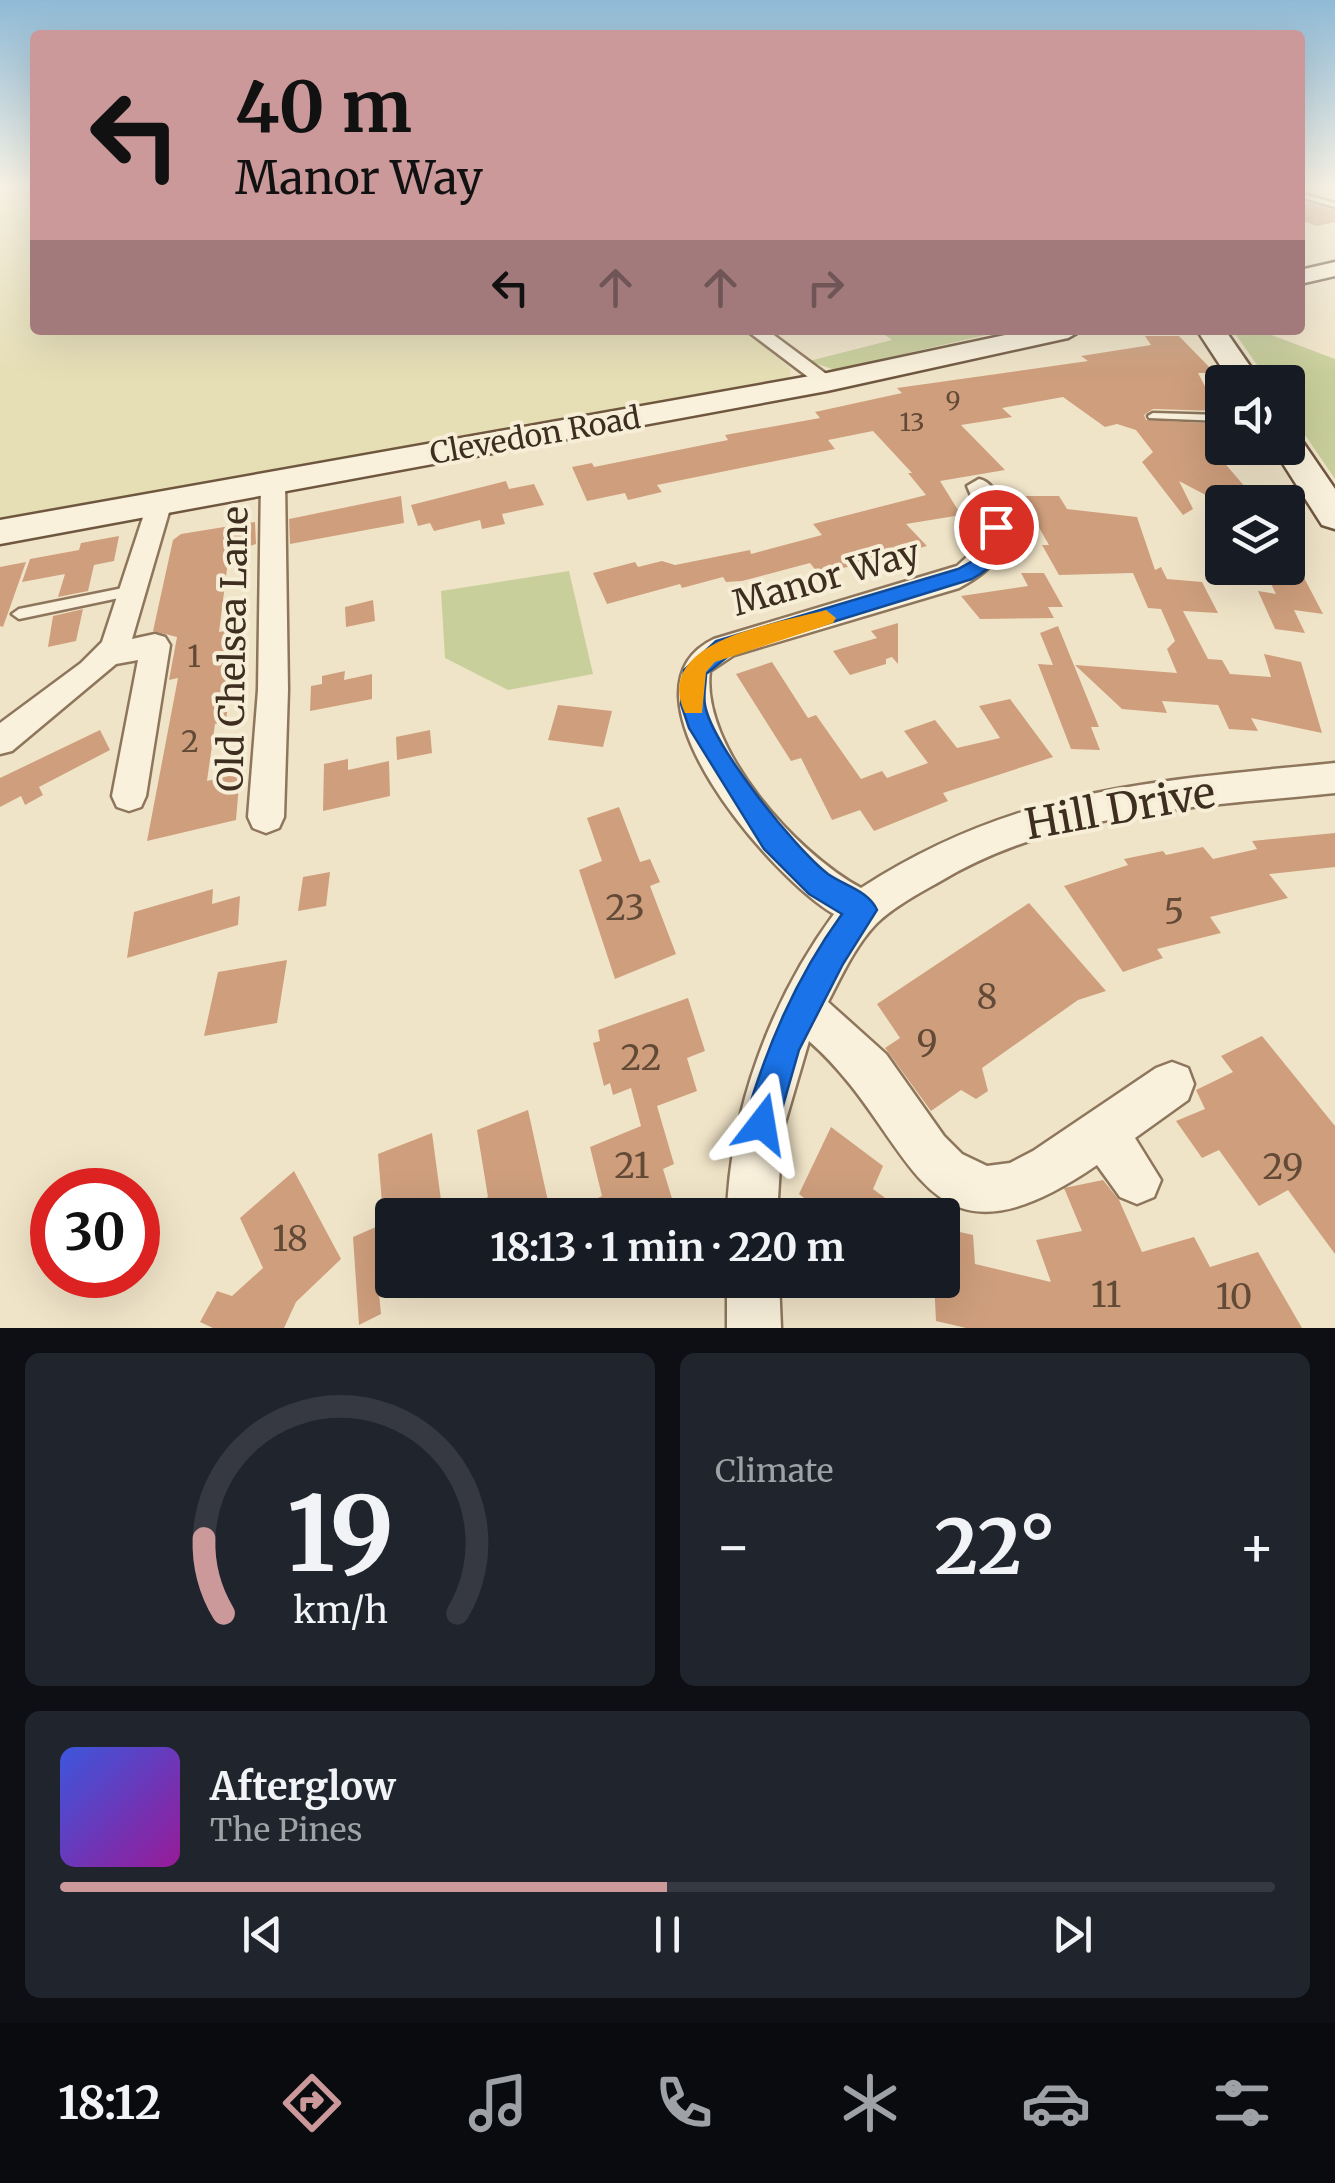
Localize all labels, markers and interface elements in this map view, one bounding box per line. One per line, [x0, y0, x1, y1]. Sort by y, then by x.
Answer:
text: 40 m [235, 63, 412, 151]
icon: left [70, 70, 200, 200]
text: Manor Way [235, 150, 483, 206]
icon: left [483, 260, 538, 315]
icon: ahead [588, 260, 643, 315]
icon: ahead [693, 260, 748, 315]
icon: right [798, 260, 853, 315]
map controls [1205, 365, 1305, 585]
button: sound [1205, 365, 1305, 465]
house number: 9 [945, 384, 961, 416]
street label: Clevedon Road [427, 398, 643, 472]
house number: 13 [900, 406, 924, 438]
pin [954, 485, 1039, 570]
button: layers [1205, 485, 1305, 585]
icon: arrive [969, 500, 1024, 555]
street label: Old Chelsea Lane [209, 506, 257, 792]
street label: Manor Way [727, 530, 925, 626]
house number: 1 [187, 637, 201, 675]
house number: 2 [181, 722, 199, 760]
street label: Hill Drive [1021, 766, 1219, 850]
house number: 23 [605, 886, 645, 930]
house number: 5 [1164, 890, 1184, 934]
house number: 8 [977, 975, 997, 1019]
house number: 9 [916, 1021, 938, 1065]
house number: 22 [621, 1036, 661, 1080]
position arrow [710, 1072, 814, 1176]
house number: 21 [614, 1144, 650, 1188]
house number: 29 [1262, 1145, 1304, 1189]
speed limit sign: 30 [30, 1168, 160, 1298]
house number: 18 [272, 1217, 308, 1261]
text: 18:13 · 1 min · 220 m [490, 1224, 845, 1271]
house number: 11 [1091, 1273, 1121, 1317]
house number: 10 [1216, 1275, 1252, 1319]
text: Climate [715, 1451, 833, 1491]
text: 19 [286, 1469, 394, 1599]
text: 22° [934, 1500, 1056, 1594]
text: − [715, 1512, 752, 1581]
text: + [1238, 1512, 1275, 1581]
text: km/h [293, 1588, 387, 1633]
text: Afterglow [210, 1763, 396, 1810]
text: The Pines [210, 1810, 362, 1850]
icon: previous [235, 1907, 290, 1962]
icon: pause [640, 1907, 695, 1962]
icon: next [1045, 1907, 1100, 1962]
icon: directions [277, 2068, 347, 2138]
icon: music [463, 2068, 533, 2138]
icon: phone [649, 2068, 719, 2138]
icon: climate [835, 2068, 905, 2138]
icon: car [1021, 2068, 1091, 2138]
icon: filters [1207, 2068, 1277, 2138]
text: 18:12 [58, 2075, 161, 2131]

